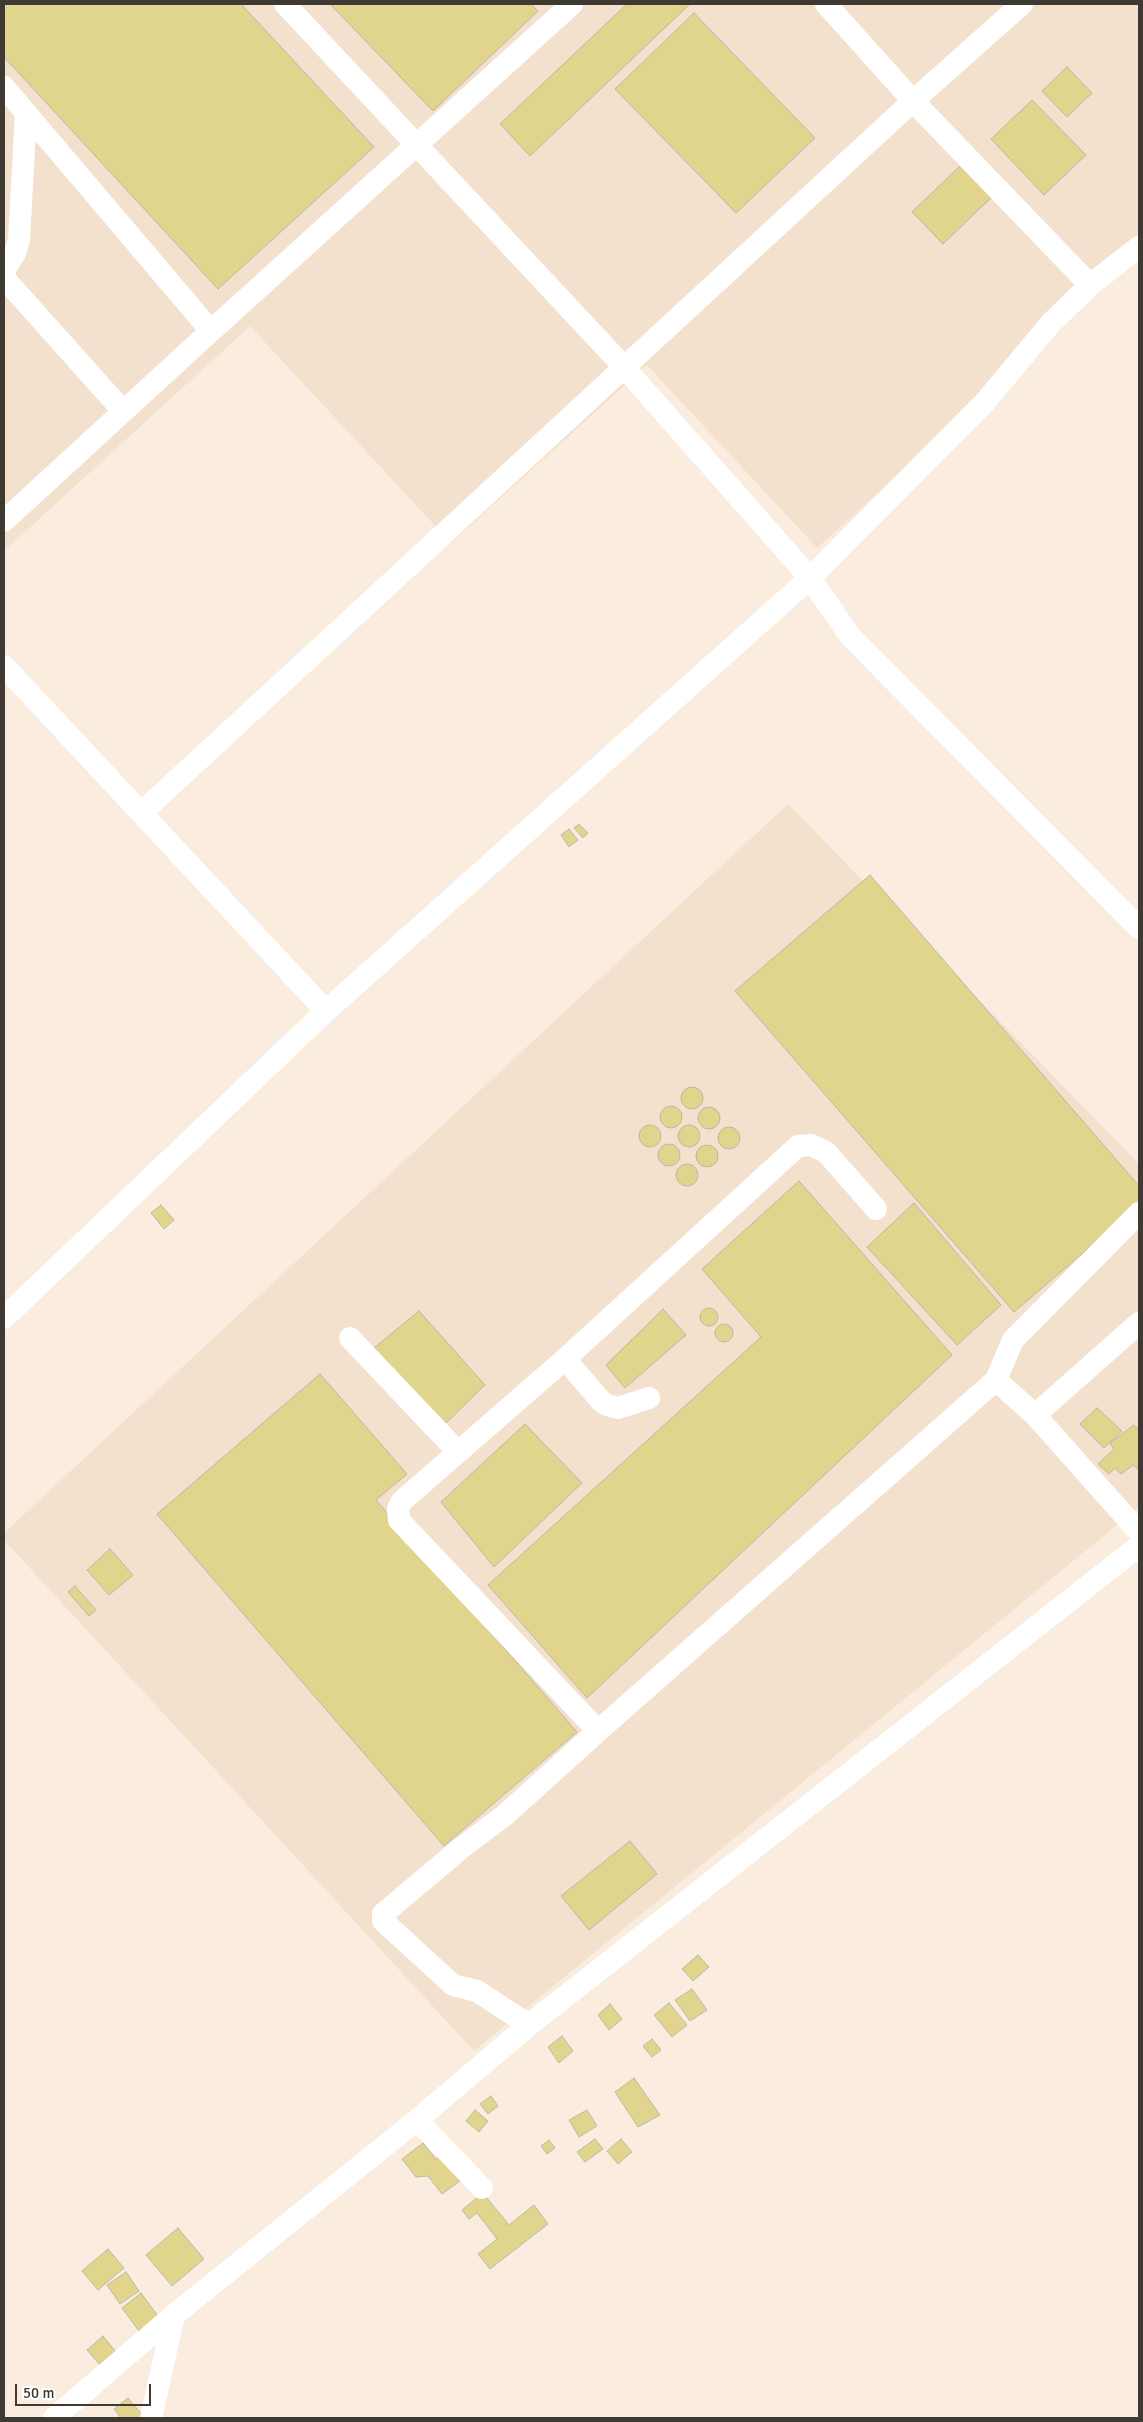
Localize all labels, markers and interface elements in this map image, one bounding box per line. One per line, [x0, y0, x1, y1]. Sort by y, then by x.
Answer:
scale bar [18, 2374, 154, 2406]
text: 50 m [23, 2384, 54, 2402]

